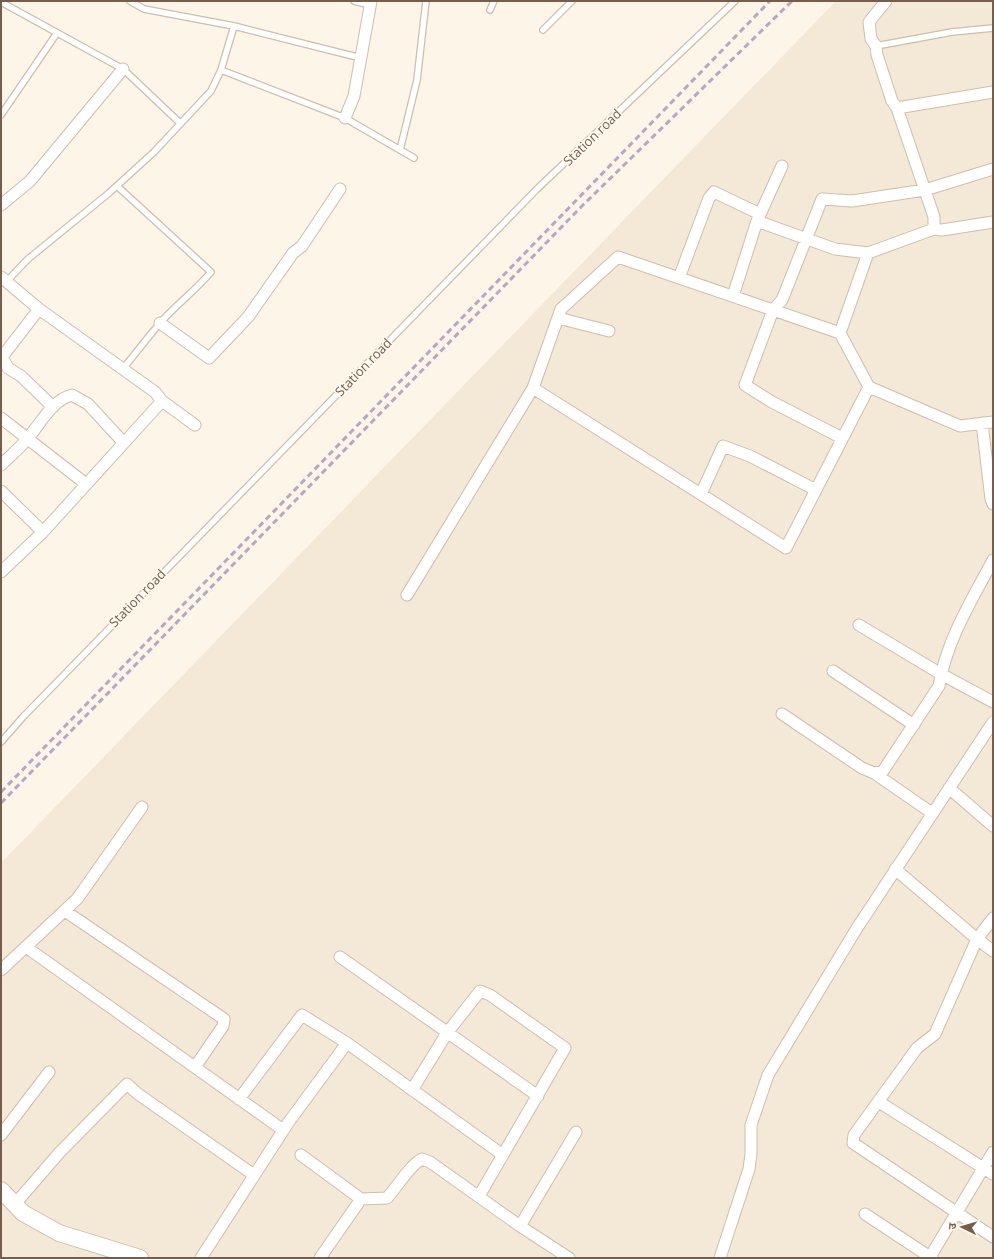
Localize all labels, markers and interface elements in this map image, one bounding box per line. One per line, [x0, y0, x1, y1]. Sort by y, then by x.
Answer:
street label: Station road [559, 105, 625, 169]
street label: Station road [331, 334, 395, 400]
street label: Station road [105, 565, 169, 631]
north arrow [942, 1207, 982, 1247]
text: उ [944, 1222, 959, 1230]

